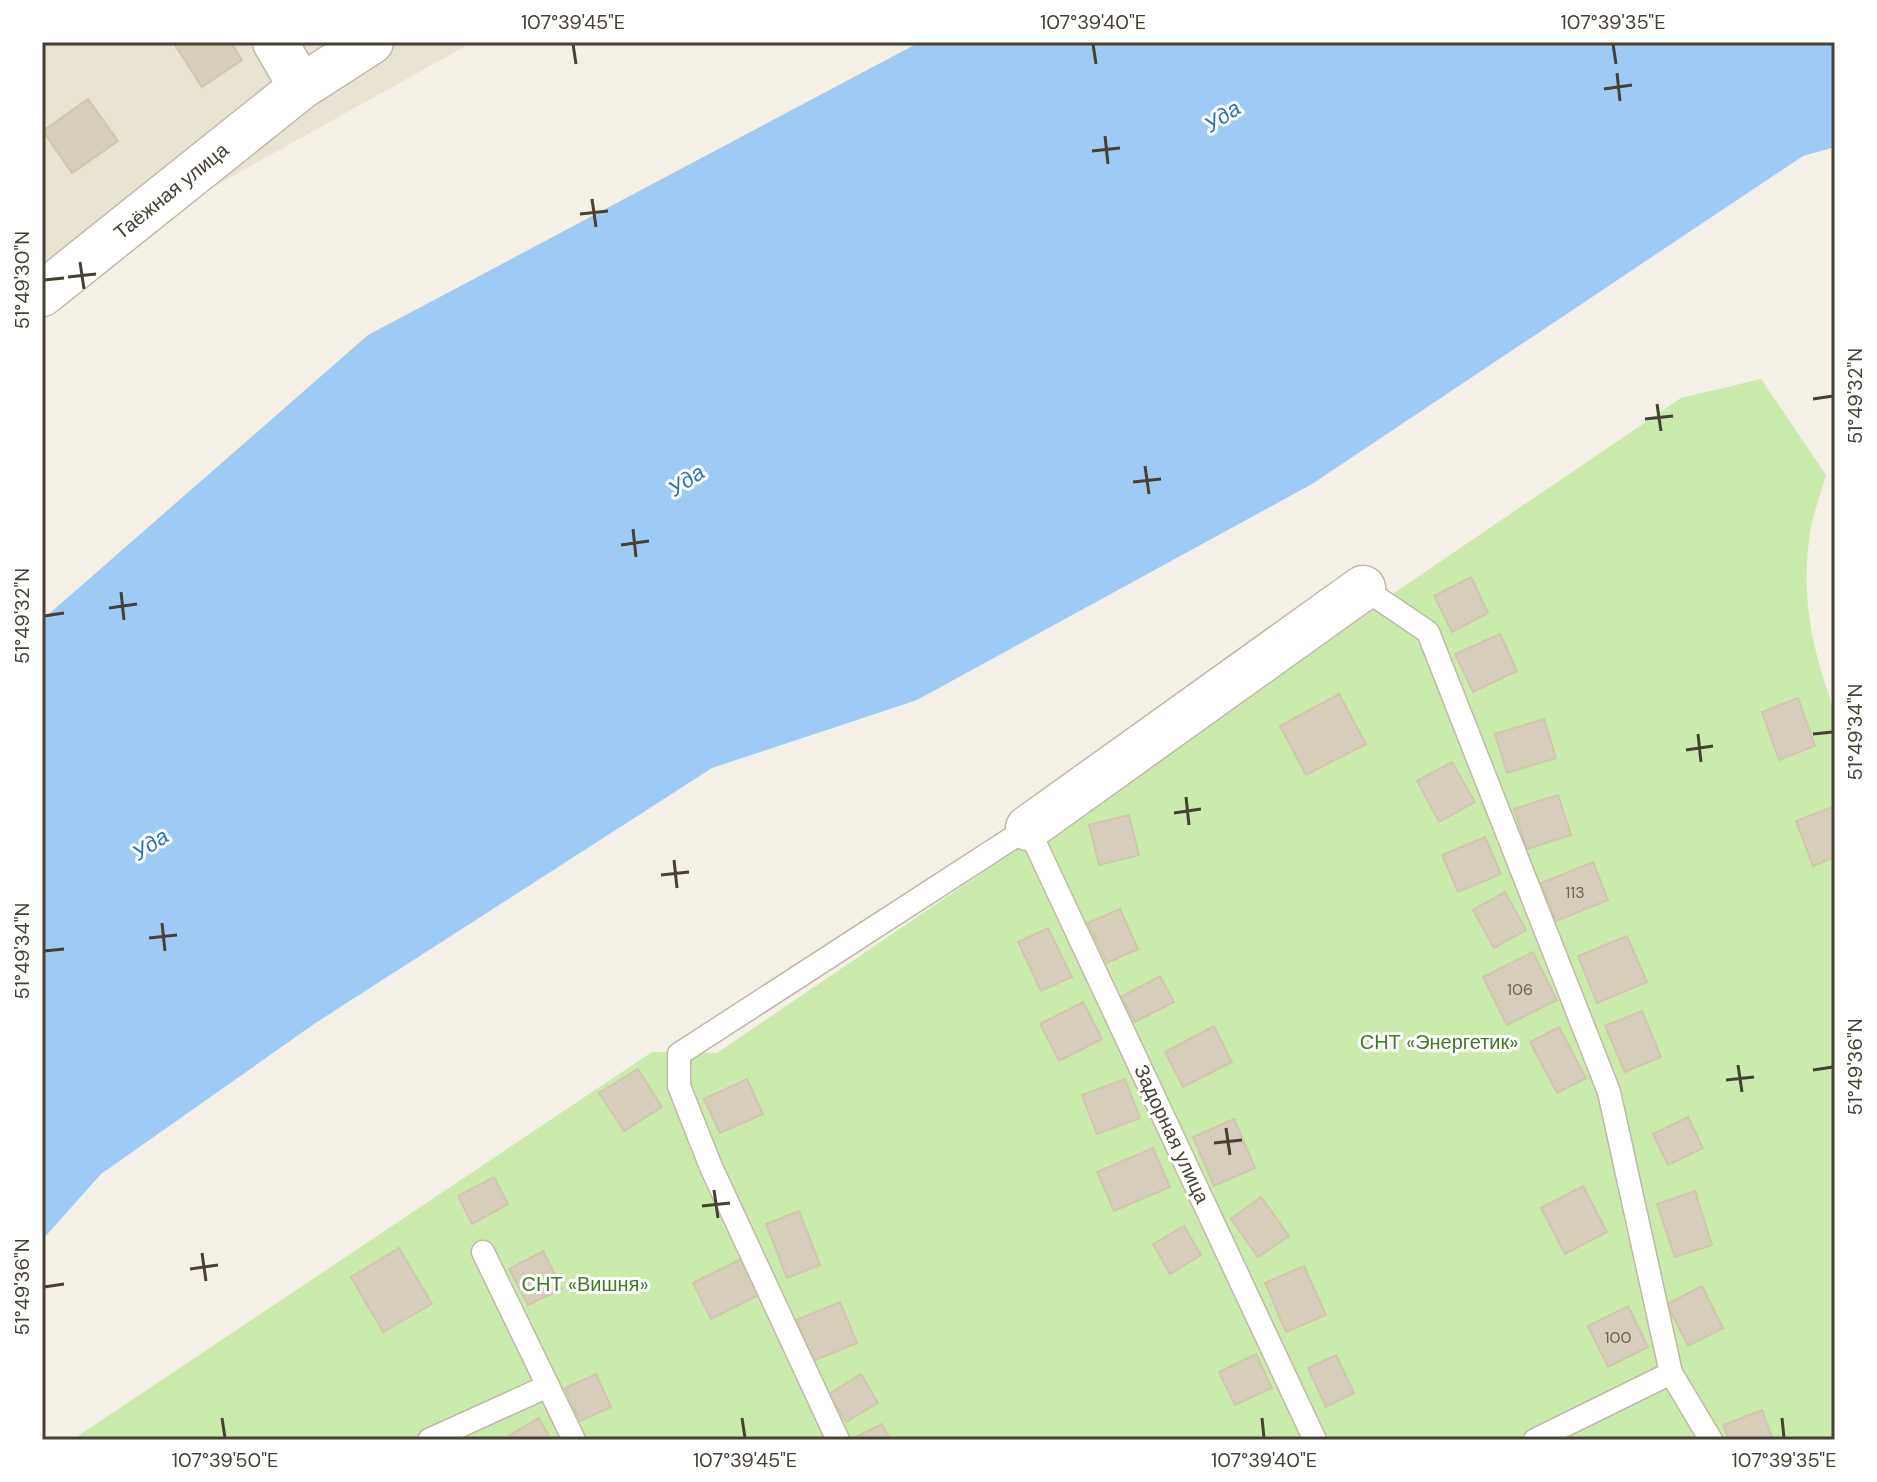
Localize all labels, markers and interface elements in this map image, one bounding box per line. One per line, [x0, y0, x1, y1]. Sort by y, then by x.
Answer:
text: 107°39'45"E [521, 9, 625, 35]
text: 107°39'40"E [1040, 9, 1146, 35]
text: 107°39'35"E [1561, 9, 1665, 35]
water label: Уда [1197, 94, 1246, 140]
street label: Таёжная улица [108, 136, 234, 245]
text: 51°49'30"N [9, 231, 35, 329]
text: 51°49'32"N [1842, 348, 1868, 444]
water label: Уда [661, 458, 710, 504]
text: 51°49'32"N [9, 568, 35, 664]
text: 51°49'34"N [1842, 684, 1868, 780]
water label: Уда [125, 822, 174, 868]
house number: 113 [1565, 882, 1585, 903]
text: 51°49'34"N [9, 903, 35, 999]
house number: 106 [1507, 979, 1533, 1000]
text: 51°49'36"N [1842, 1018, 1868, 1116]
park label: СНТ «Энергетик» [1360, 1029, 1518, 1055]
street label: Задорная улица [1128, 1060, 1216, 1208]
text: 51°49'36"N [9, 1238, 35, 1336]
park label: СНТ «Вишня» [522, 1271, 648, 1297]
house number: 100 [1605, 1327, 1631, 1348]
text: 107°39'50"E [172, 1447, 278, 1473]
text: 107°39'45"E [693, 1447, 797, 1473]
text: 107°39'40"E [1211, 1447, 1317, 1473]
text: 107°39'35"E [1732, 1447, 1836, 1473]

